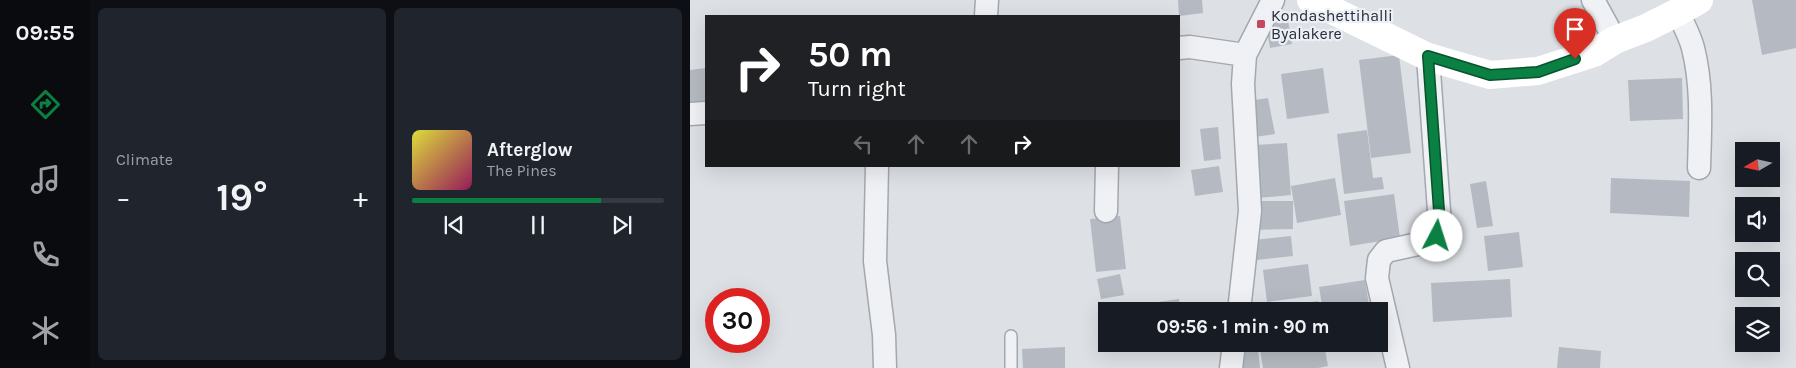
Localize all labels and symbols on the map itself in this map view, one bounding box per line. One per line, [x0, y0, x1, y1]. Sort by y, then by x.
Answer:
place label: Kondashettihalli Byalakere [1271, 6, 1393, 43]
pin [1554, 8, 1596, 59]
marker: Kondashettihalli Byalakere [1255, 18, 1267, 30]
north arrow [1735, 142, 1780, 188]
position arrow [1410, 209, 1462, 261]
speed limit sign: 30 [705, 288, 770, 353]

